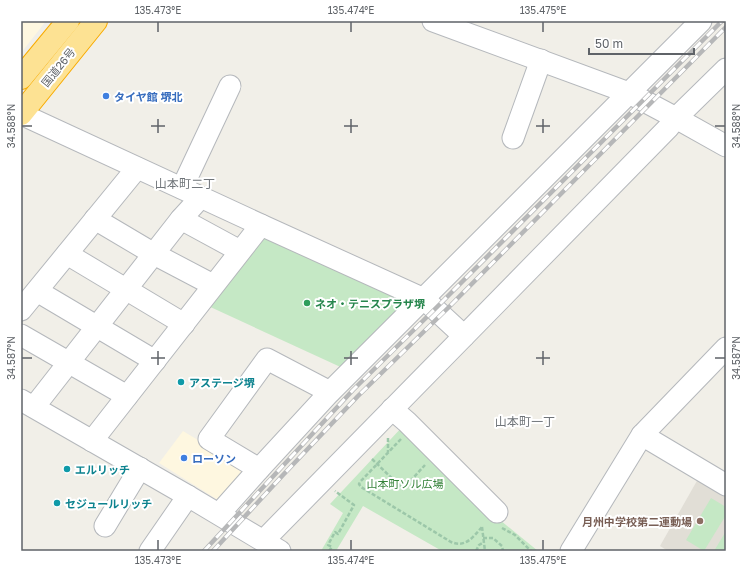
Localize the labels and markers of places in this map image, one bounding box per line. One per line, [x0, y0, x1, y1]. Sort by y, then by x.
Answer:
place label: タイヤ館 堺北 [114, 90, 182, 103]
marker: タイヤ館 堺北 [101, 91, 111, 101]
place label: ネオ・テニスプラザ堺 [315, 297, 426, 310]
marker: ネオ・テニスプラザ堺 [302, 298, 312, 308]
place label: アステージ堺 [189, 376, 256, 389]
marker: アステージ堺 [176, 377, 186, 387]
place label: ローソン [192, 452, 236, 465]
marker: ローソン [179, 453, 189, 463]
place label: エルリッチ [75, 463, 130, 476]
marker: エルリッチ [62, 464, 72, 474]
place label: セジュールリッチ [65, 497, 152, 510]
marker: セジュールリッチ [52, 498, 62, 508]
place label: 月州中学校第二運動場 [582, 515, 692, 528]
marker: 月州中学校第二運動場 [695, 516, 705, 526]

